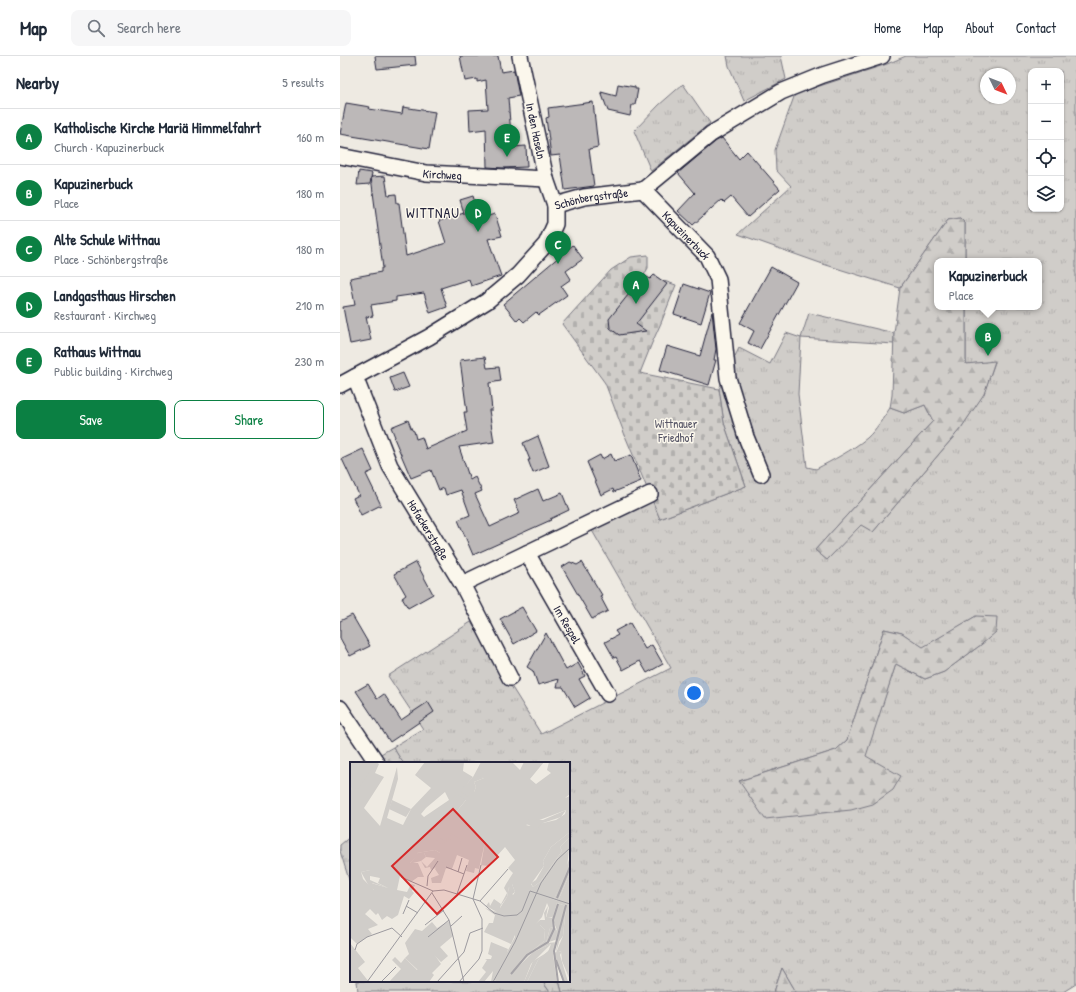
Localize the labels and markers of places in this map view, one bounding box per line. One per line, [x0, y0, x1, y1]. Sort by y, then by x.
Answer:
pin: E [494, 124, 520, 157]
pin: D [465, 199, 491, 232]
pin: C [545, 231, 571, 264]
pin: A [623, 271, 649, 304]
pin: B [975, 323, 1001, 356]

